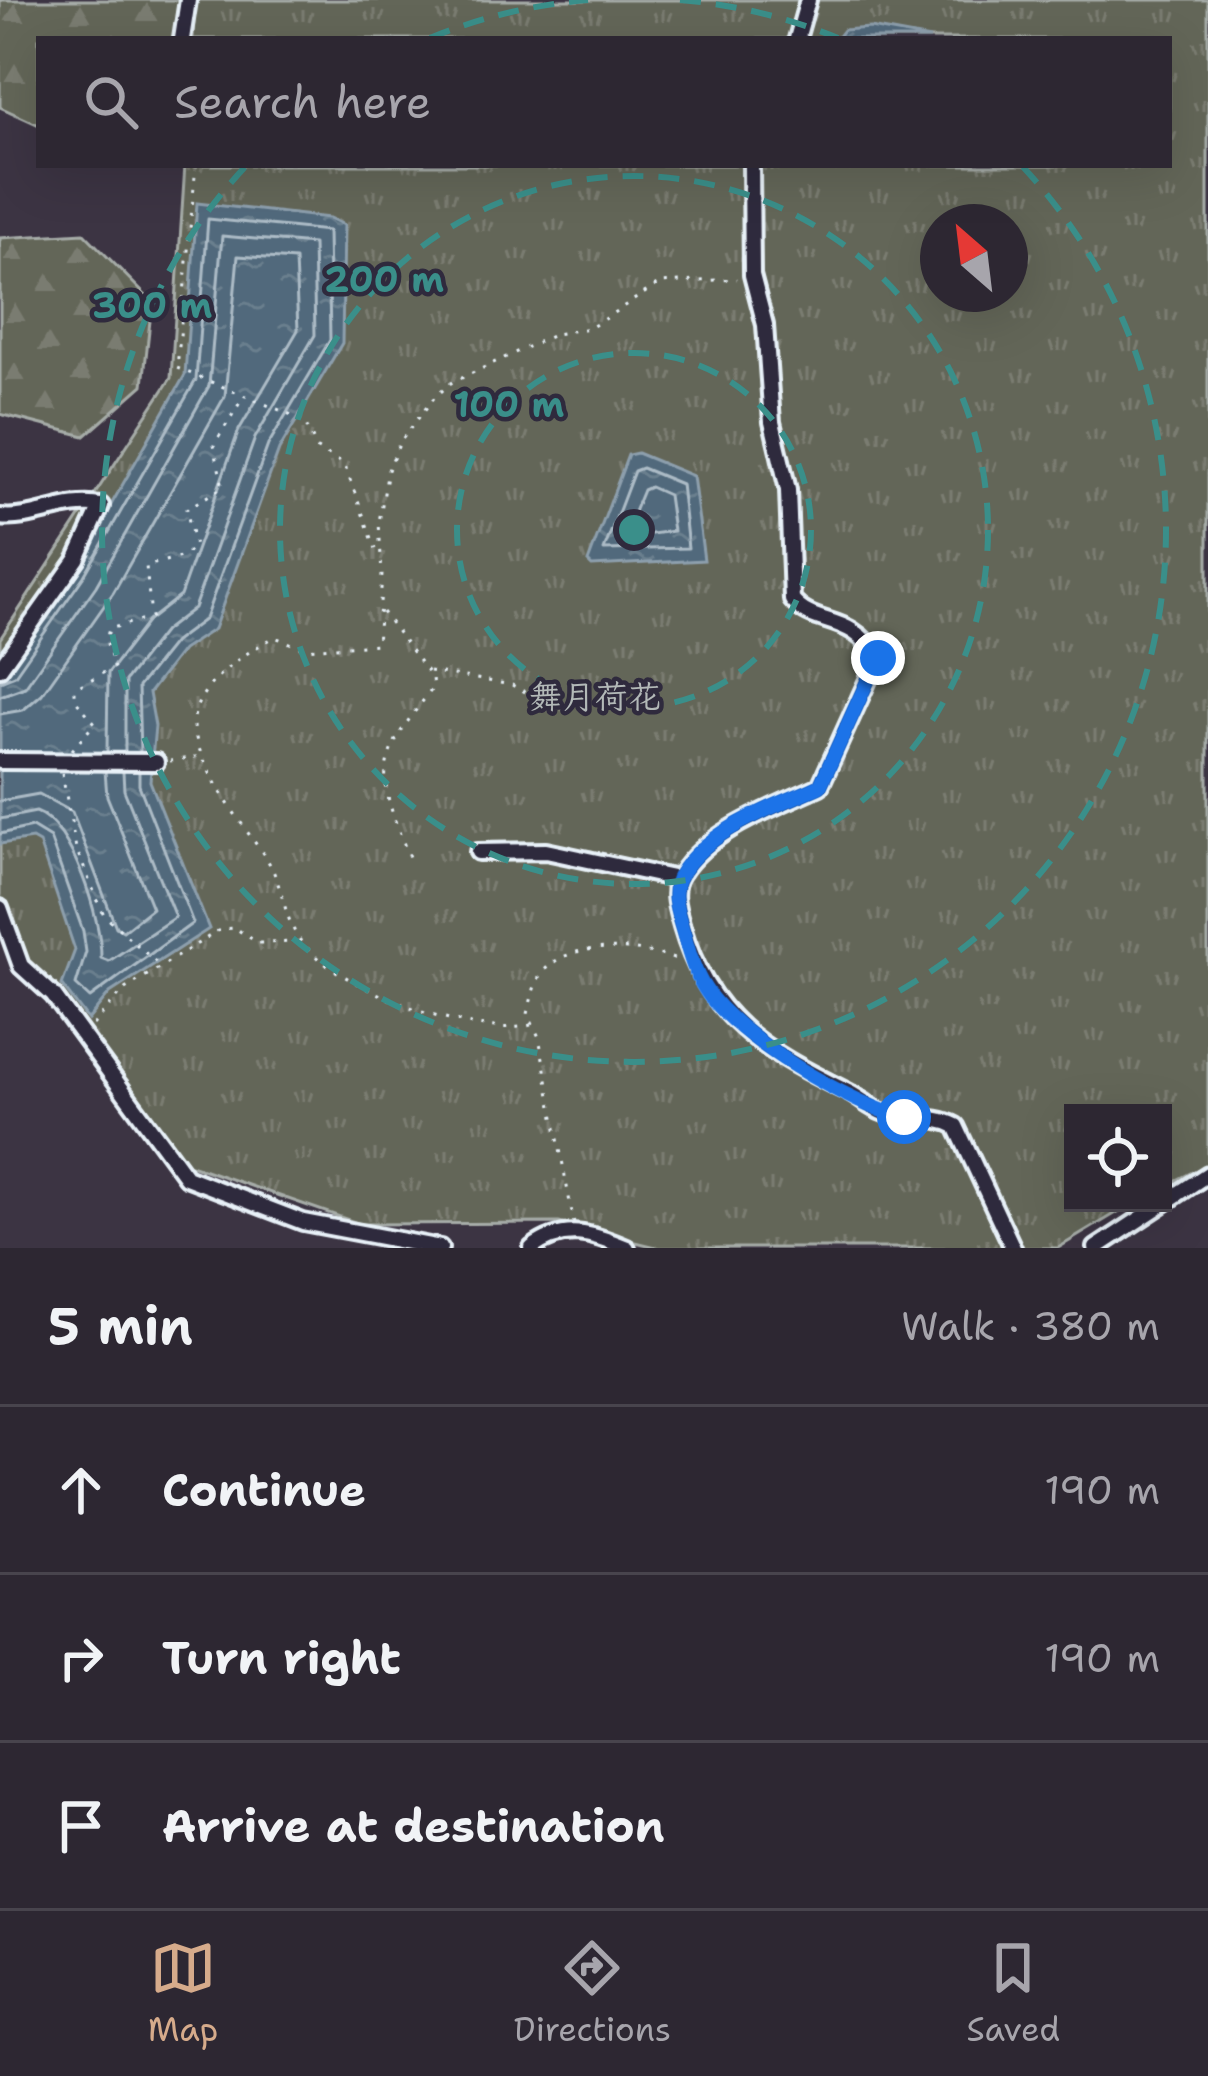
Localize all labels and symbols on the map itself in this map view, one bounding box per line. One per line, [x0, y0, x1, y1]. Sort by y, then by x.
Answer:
north arrow [920, 204, 1028, 312]
text: 200 m [324, 255, 444, 304]
text: 300 m [92, 281, 212, 330]
text: 100 m [454, 380, 565, 429]
centre of rings [613, 509, 655, 551]
route end [851, 631, 905, 685]
park label: 舞月荷花 [529, 674, 661, 719]
route start [877, 1090, 931, 1144]

